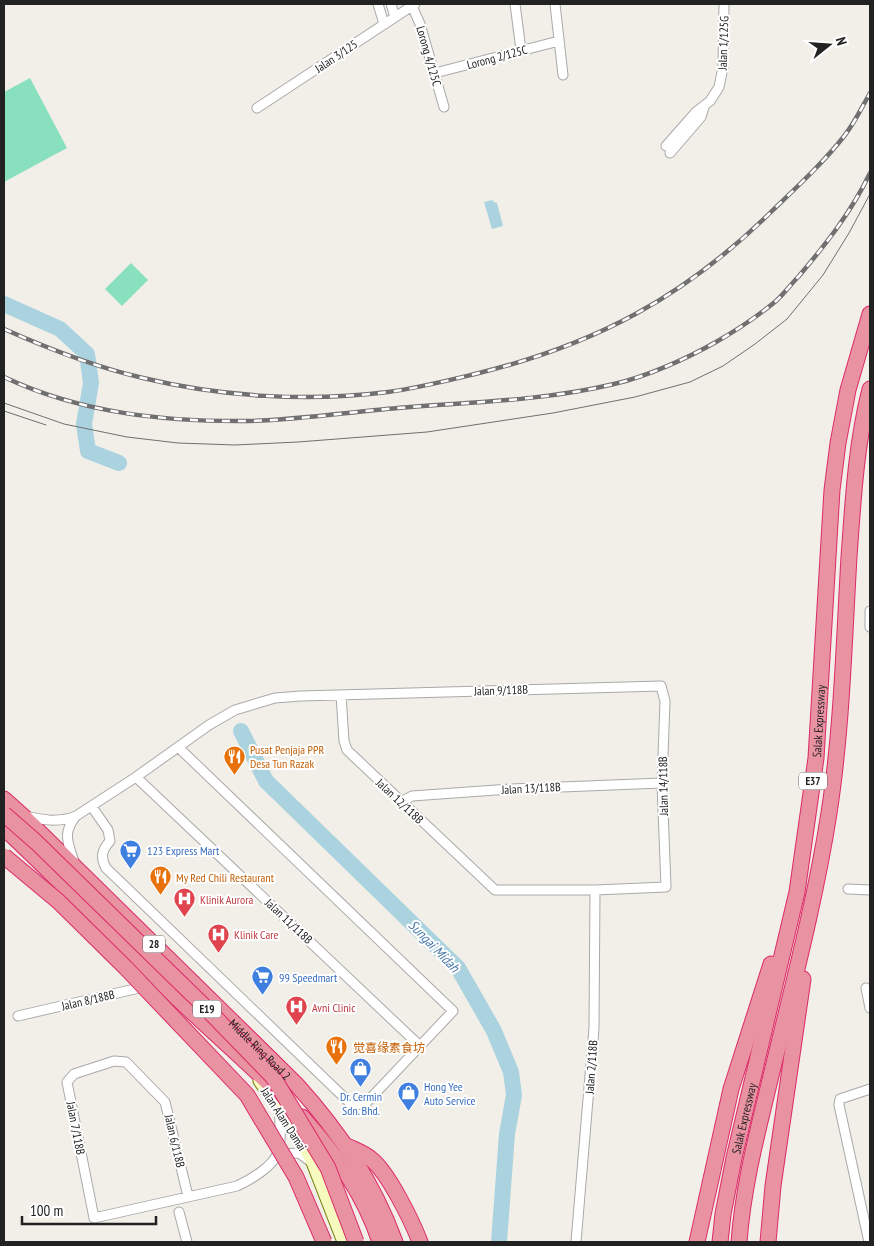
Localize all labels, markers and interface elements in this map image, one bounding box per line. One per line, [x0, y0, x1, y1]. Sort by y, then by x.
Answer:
street label: Jalan 1/125G [715, 16, 731, 71]
north arrow [804, 20, 854, 70]
street label: Lorong 4/125C [413, 24, 445, 88]
text: N [832, 35, 851, 47]
street label: Jalan 3/125 [311, 36, 360, 76]
street label: Lorong 2/125C [465, 42, 529, 72]
street label: Jalan 9/118B [473, 682, 529, 698]
street label: Salak Expressway [809, 684, 828, 758]
place label: Pusat Penjaja PPR Desa Tun Razak [250, 742, 324, 771]
restaurant icon: Pusat Penjaja PPR Desa Tun Razak [222, 744, 246, 775]
street label: Jalan 14/118B [655, 756, 671, 817]
road number: E37 [799, 772, 827, 789]
street label: Jalan 12/118B [372, 775, 427, 827]
street label: Jalan 13/118B [500, 779, 561, 797]
supermarket icon: 123 Express Mart [119, 838, 143, 869]
place label: 123 Express Mart [147, 843, 220, 858]
restaurant icon: My Red Chili Restaurant [148, 865, 172, 896]
place label: My Red Chili Restaurant [176, 870, 275, 885]
hospital icon: Klinik Aurora [172, 887, 196, 918]
place label: Klinik Aurora [200, 892, 253, 907]
street label: Jalan 11/118B [261, 895, 316, 947]
water label: Sungai Midah [405, 916, 464, 976]
hospital icon: Klinik Care [206, 922, 230, 953]
place label: Klinik Care [234, 927, 279, 942]
road number: 28 [143, 936, 165, 952]
supermarket icon: 99 Speedmart [251, 965, 275, 996]
place label: 99 Speedmart [279, 970, 338, 985]
street label: Jalan 8/188B [59, 987, 116, 1014]
hospital icon: Avni Clinic [284, 995, 308, 1026]
place label: Avni Clinic [312, 1000, 356, 1015]
road number: E19 [193, 1001, 221, 1018]
street label: Middle Ring Road 2 [226, 1015, 294, 1083]
restaurant icon: 觉喜缘素食坊 [325, 1035, 349, 1066]
street label: Jalan 2/118B [582, 1039, 600, 1095]
place label: 觉喜缘素食坊 [353, 1040, 425, 1055]
shop icon: Dr. Cermin Sdn. Bhd. [349, 1057, 373, 1088]
place label: Hong Yee Auto Service [424, 1079, 476, 1108]
shop icon: Hong Yee Auto Service [396, 1081, 420, 1112]
street label: Salak Expressway [728, 1081, 759, 1155]
street label: Jalan Alam Damai [257, 1084, 310, 1154]
place label: Dr. Cermin Sdn. Bhd. [340, 1089, 382, 1118]
street label: Jalan 7/118B [63, 1099, 89, 1156]
street label: Jalan 6/118B [161, 1112, 188, 1169]
scale bar [22, 1194, 156, 1226]
text: 100 m [30, 1201, 63, 1220]

